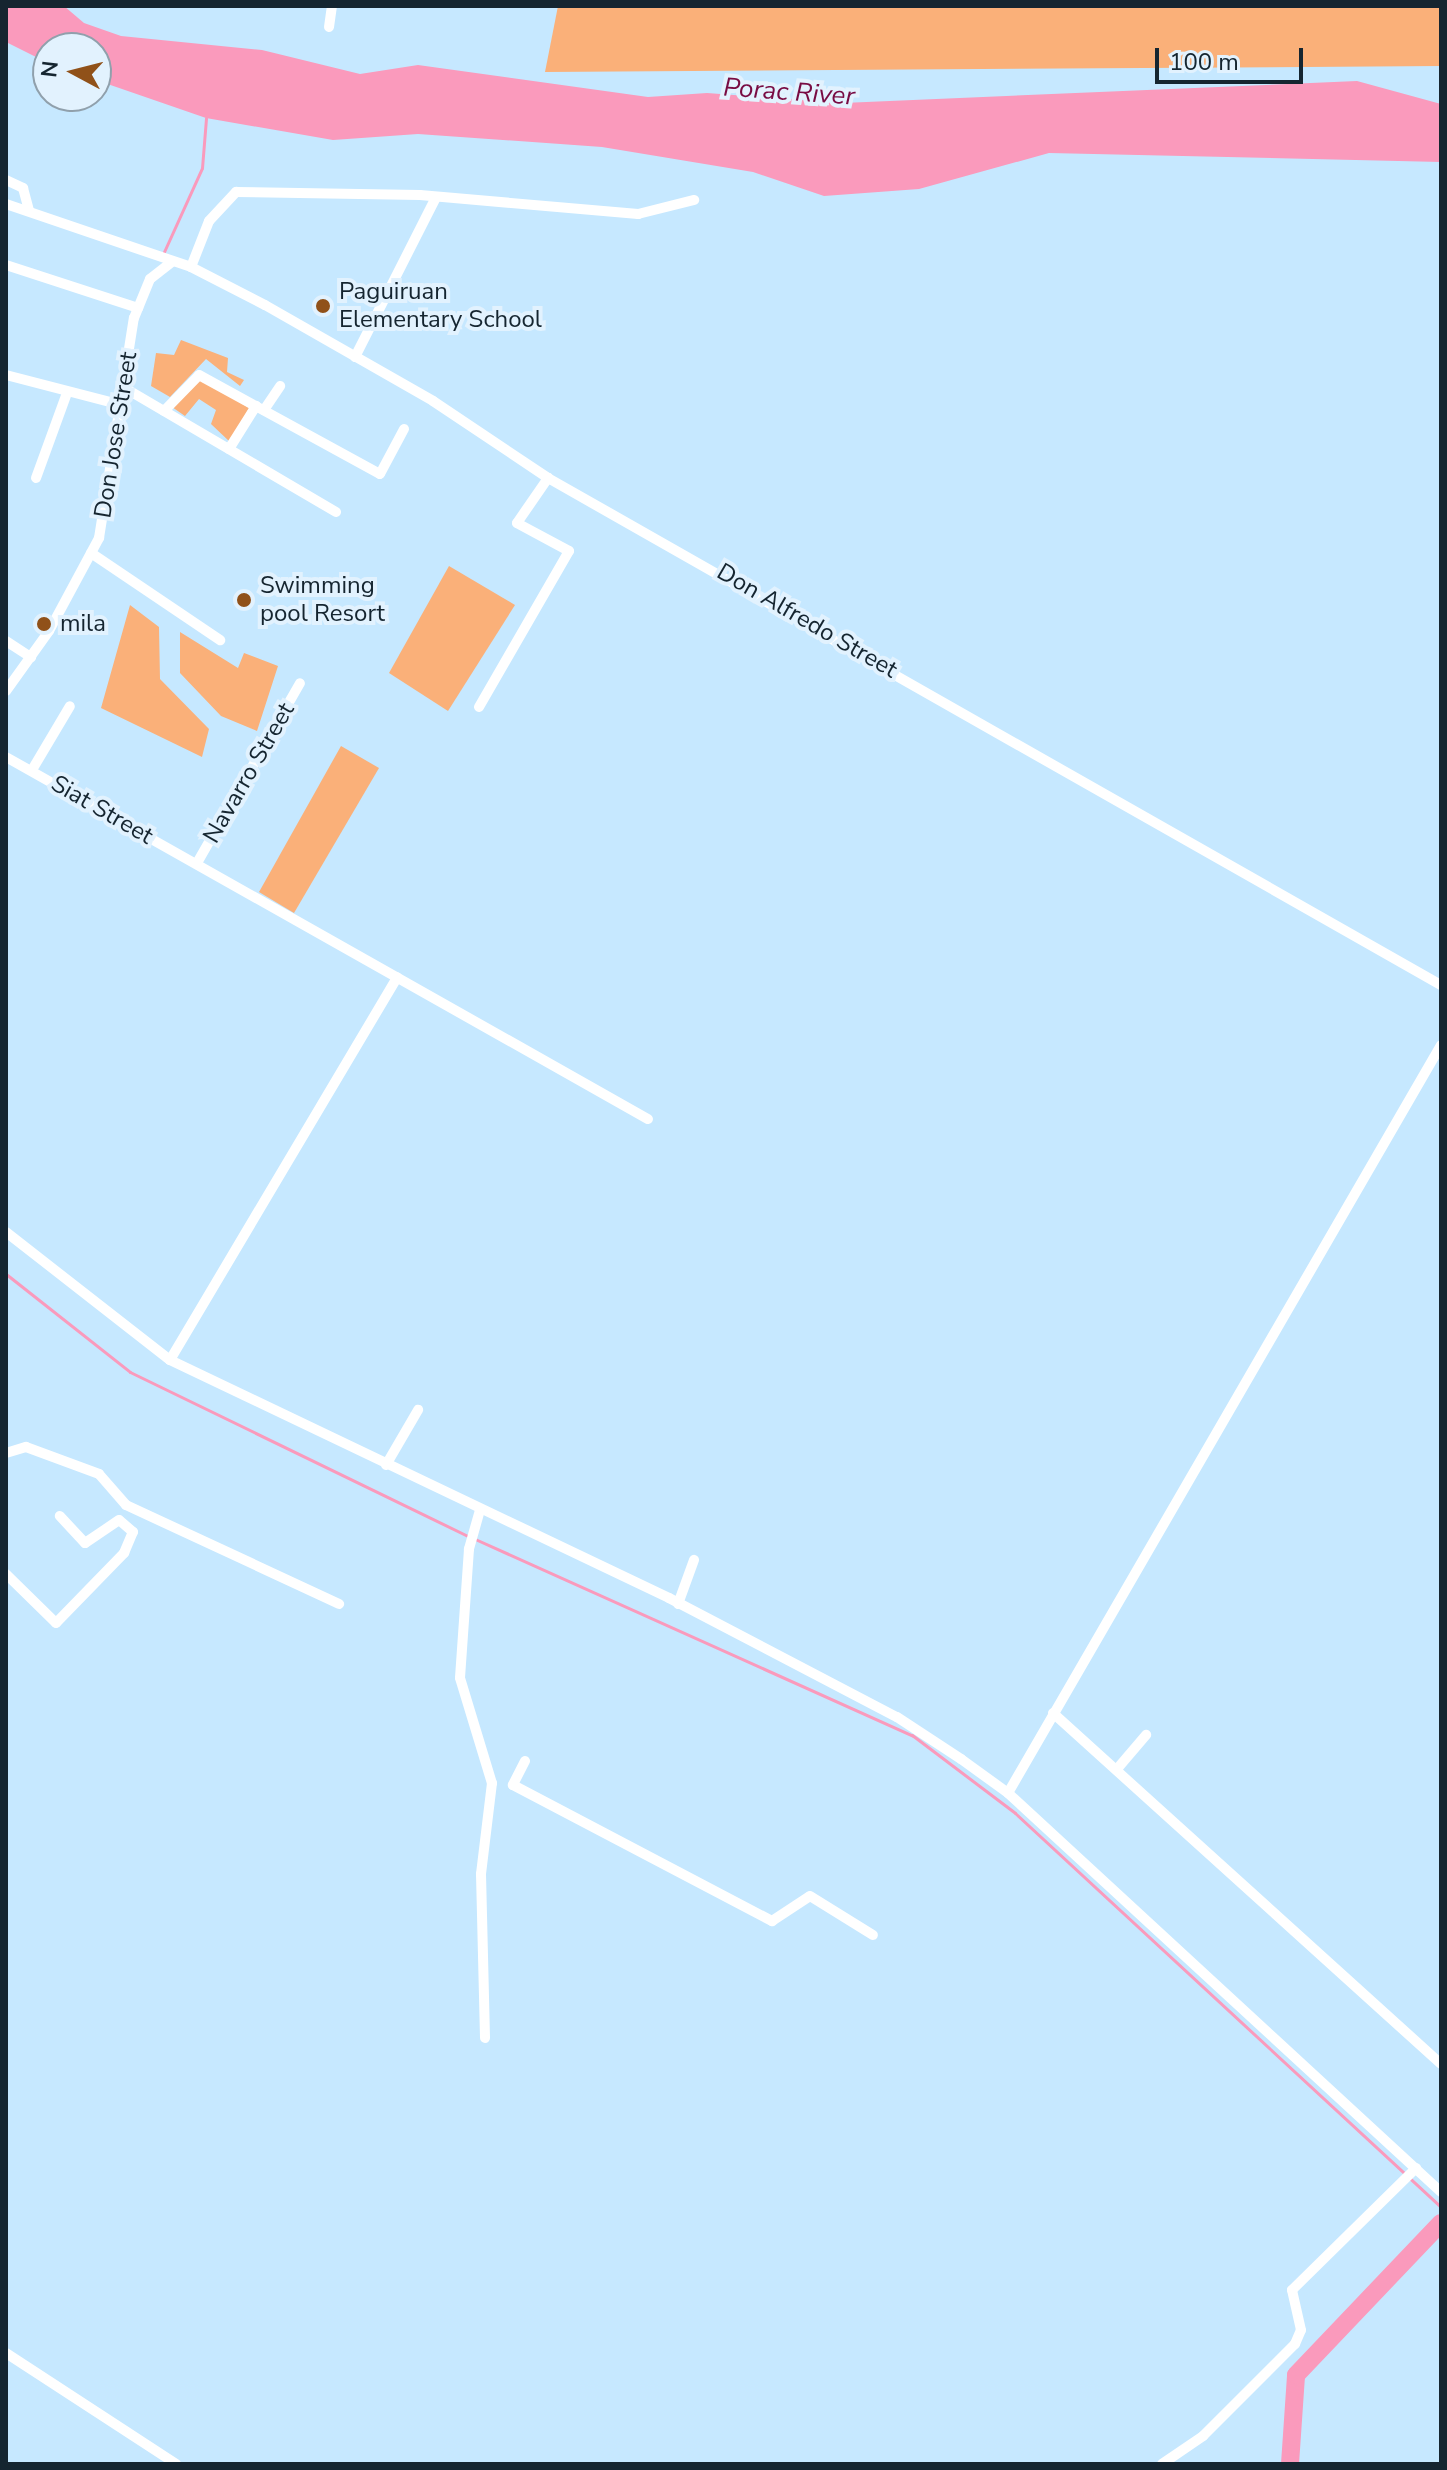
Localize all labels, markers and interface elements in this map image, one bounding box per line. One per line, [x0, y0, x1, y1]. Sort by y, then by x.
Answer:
north arrow [32, 32, 112, 112]
scale bar [1159, 32, 1307, 82]
text: 100 m [1169, 46, 1239, 78]
text: N [34, 59, 66, 79]
water label: Porac River [722, 72, 856, 112]
place label: Paguiruan Elementary School [339, 278, 542, 334]
marker: Paguiruan Elementary School [314, 297, 332, 315]
street label: Don Jose Street [89, 350, 143, 520]
street label: Don Alfredo Street [712, 558, 902, 684]
place label: Swimming pool Resort [260, 572, 385, 628]
marker: Swimming pool Resort [235, 591, 253, 609]
place label: mila [60, 610, 106, 638]
marker: mila [35, 615, 53, 633]
street label: Navarro Street [197, 698, 301, 848]
street label: Siat Street [46, 769, 158, 851]

